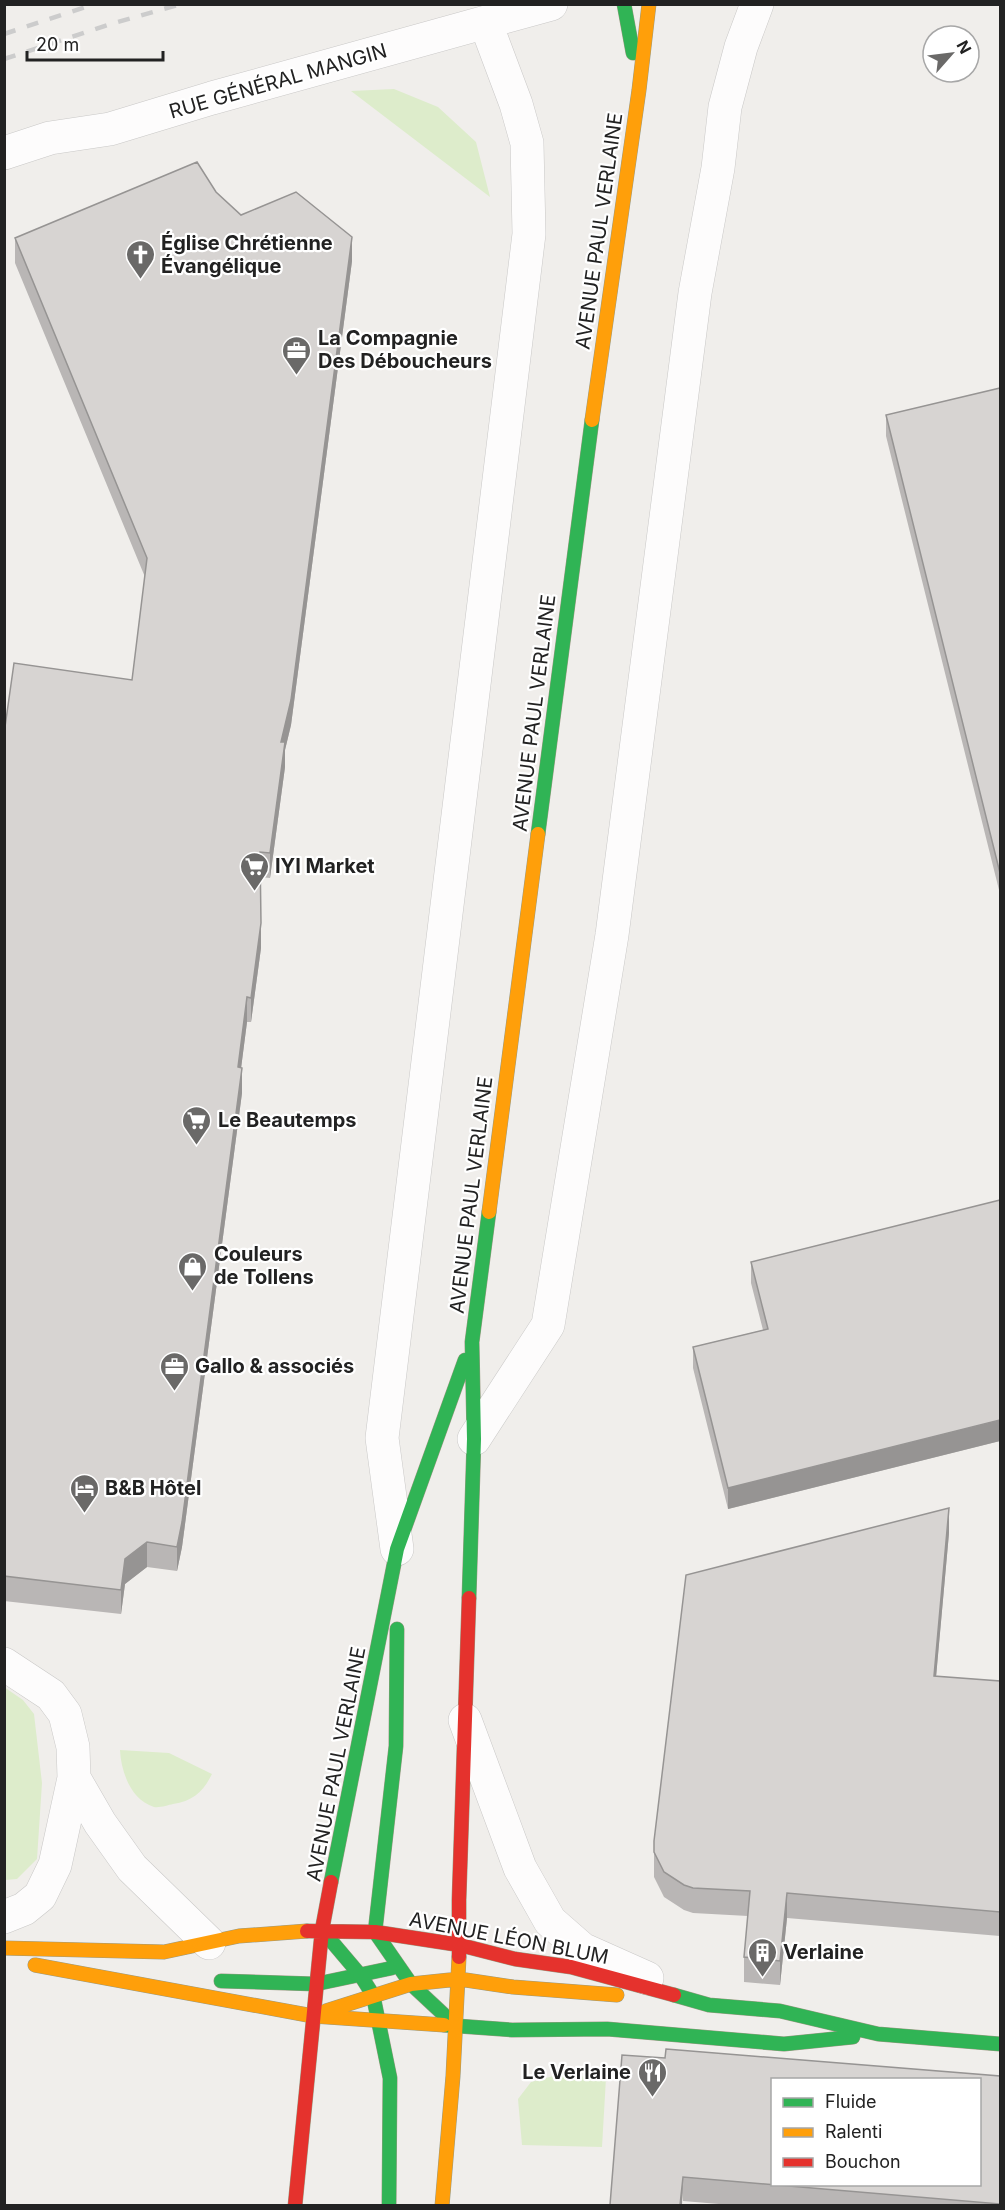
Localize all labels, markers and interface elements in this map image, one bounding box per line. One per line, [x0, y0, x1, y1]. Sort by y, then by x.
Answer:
scale bar [27, 24, 164, 62]
north arrow [921, 24, 981, 84]
text: 20 m [36, 34, 79, 55]
street label: RUE GÉNÉRAL MANGIN [166, 37, 390, 124]
text: N [953, 37, 976, 57]
street label: AVENUE PAUL VERLAINE [571, 111, 627, 351]
place label: Église Chrétienne Évangélique [161, 230, 333, 278]
church icon: Église Chrétienne Évangélique [124, 238, 156, 280]
place label: La Compagnie Des Déboucheurs [318, 326, 492, 373]
office icon: La Compagnie Des Déboucheurs [281, 334, 313, 376]
street label: AVENUE PAUL VERLAINE [508, 593, 560, 833]
supermarket icon: IYI Market [238, 850, 270, 892]
place label: IYI Market [275, 854, 375, 878]
street label: AVENUE PAUL VERLAINE [445, 1075, 497, 1315]
supermarket icon: Le Beautemps [181, 1104, 213, 1146]
place label: Le Beautemps [218, 1108, 356, 1132]
place label: Couleurs de Tollens [214, 1242, 314, 1289]
shop icon: Couleurs de Tollens [177, 1250, 209, 1292]
office icon: Gallo & associés [158, 1350, 190, 1392]
place label: Gallo & associés [195, 1354, 354, 1378]
hotel icon: B&B Hôtel [68, 1472, 100, 1514]
place label: B&B Hôtel [105, 1476, 201, 1500]
street label: AVENUE PAUL VERLAINE [301, 1645, 371, 1883]
street label: AVENUE LÉON BLUM [407, 1906, 611, 1969]
building icon: Verlaine [746, 1936, 778, 1978]
place label: Verlaine [783, 1940, 864, 1964]
restaurant icon: Le Verlaine [636, 2056, 668, 2098]
place label: Le Verlaine [522, 2060, 631, 2084]
legend [771, 2078, 981, 2186]
text: Fluide [825, 2091, 877, 2112]
text: Ralenti [825, 2121, 882, 2142]
text: Bouchon [825, 2151, 901, 2172]

